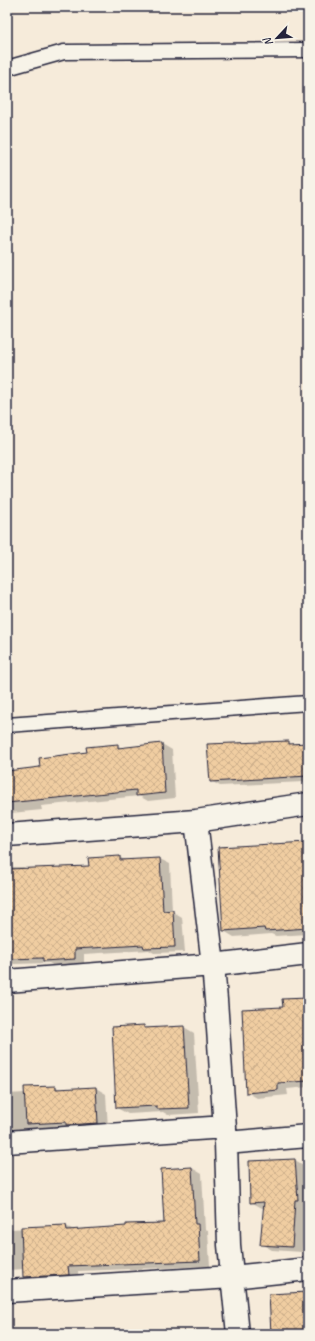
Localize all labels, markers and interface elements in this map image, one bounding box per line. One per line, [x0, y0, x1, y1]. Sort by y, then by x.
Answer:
north arrow [257, 18, 297, 58]
text: N [259, 34, 276, 49]

